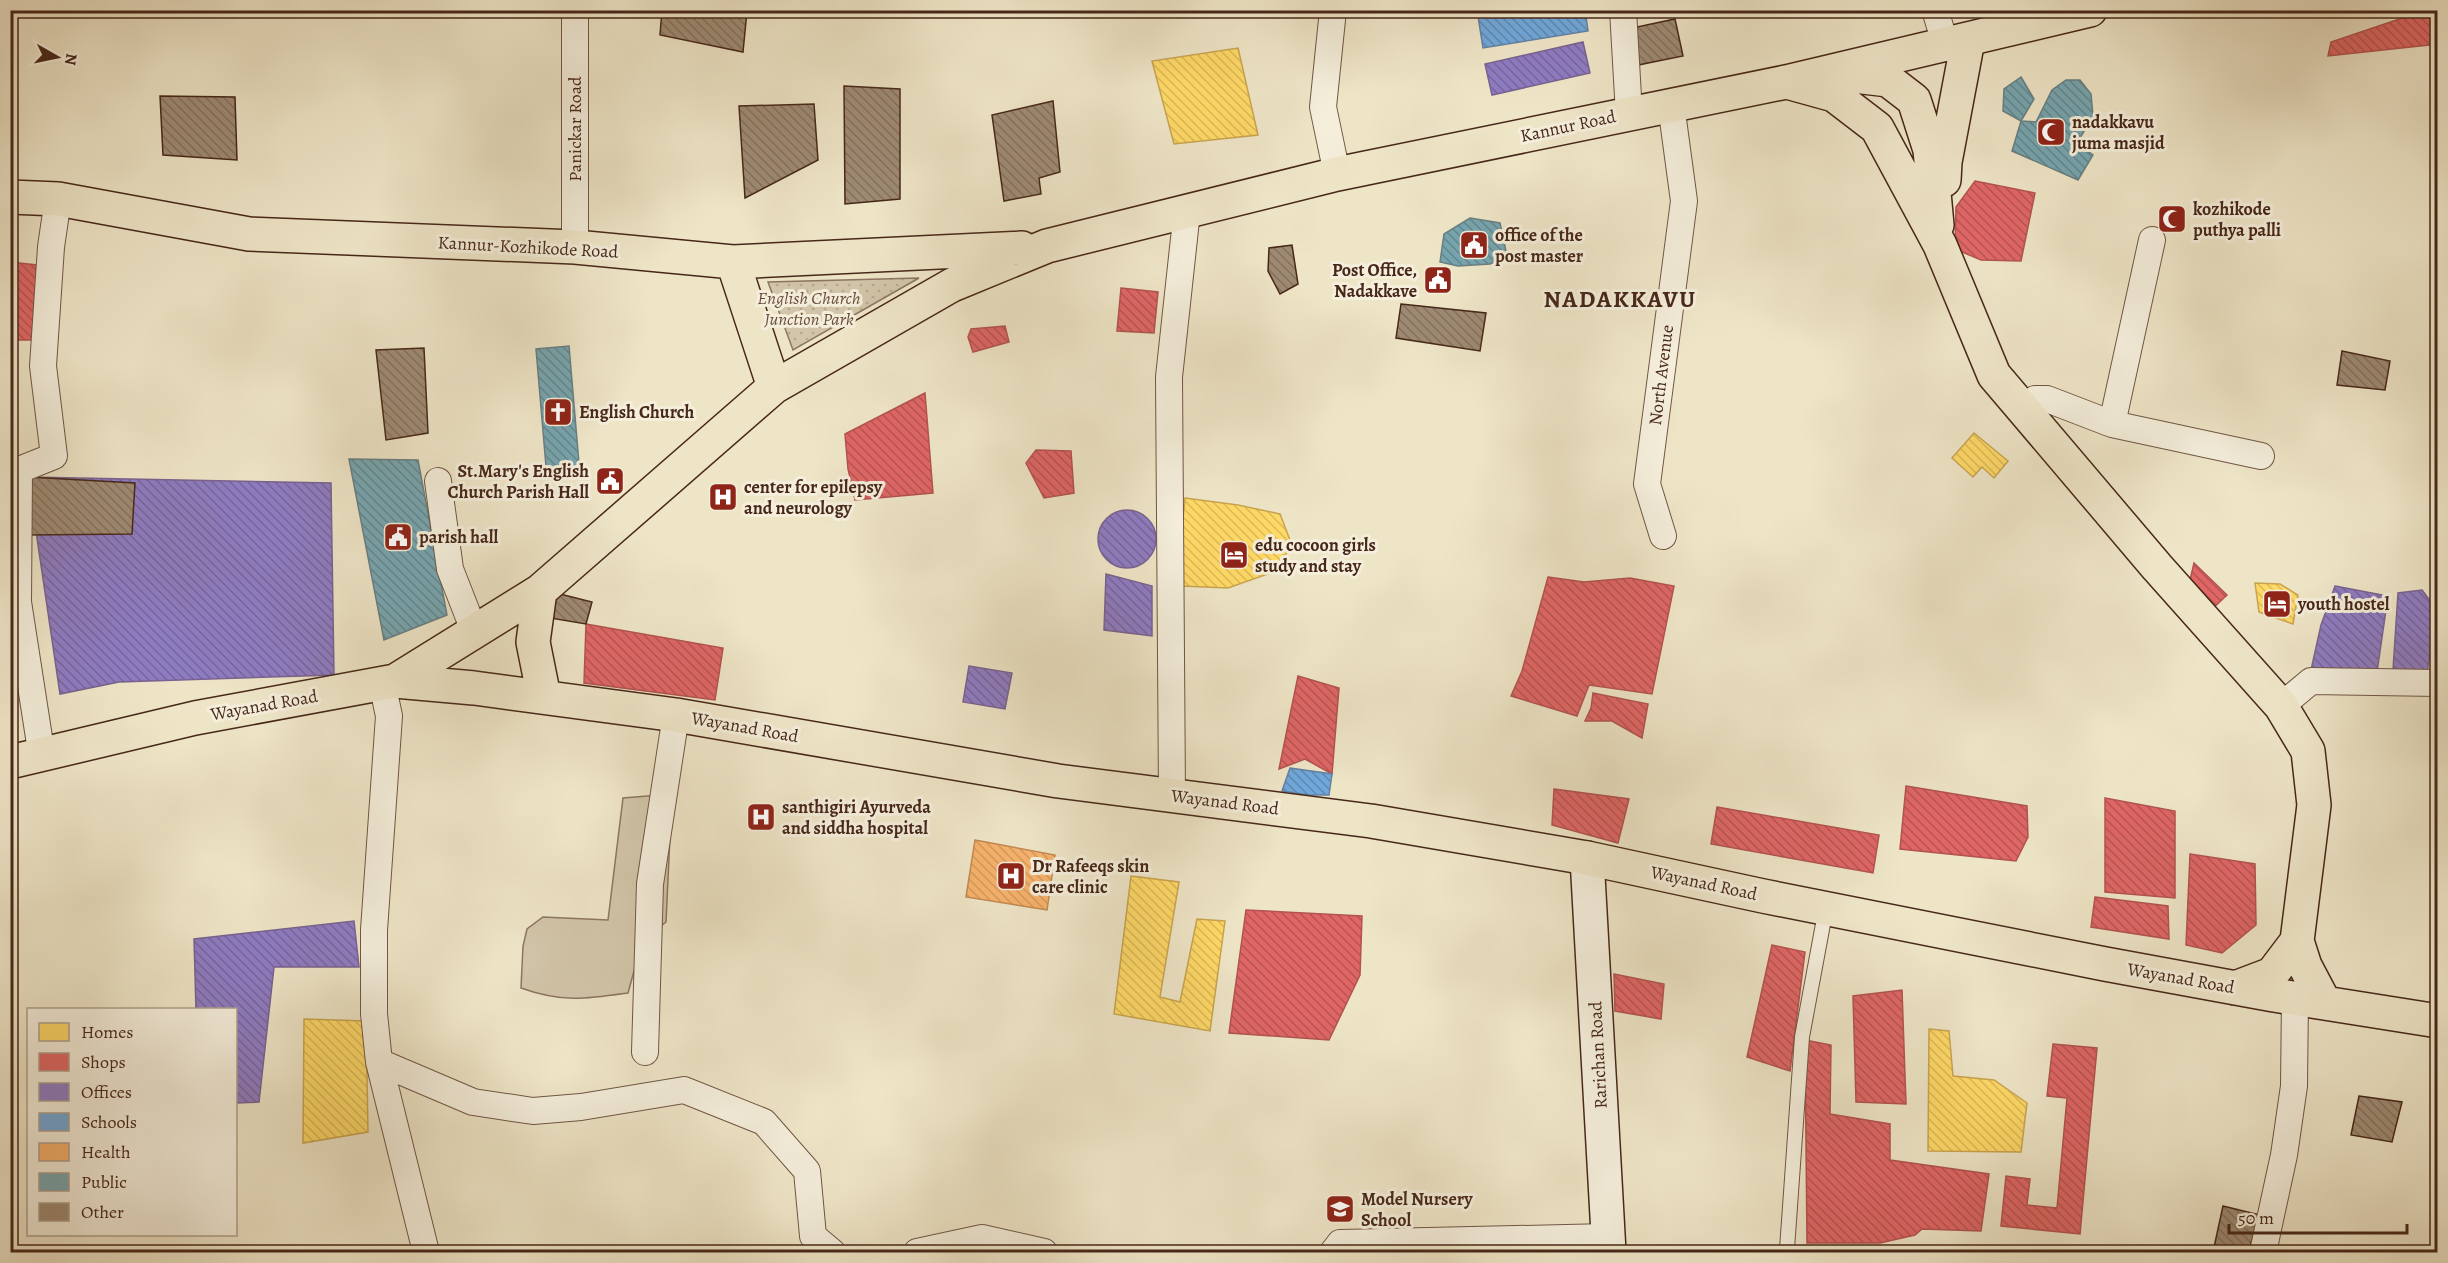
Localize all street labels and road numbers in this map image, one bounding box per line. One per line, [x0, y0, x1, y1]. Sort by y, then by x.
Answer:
street label: Panickar Road [563, 76, 587, 182]
street label: Kannur Road [1518, 104, 1618, 148]
street label: Kannur-Kozhikode Road [437, 230, 619, 264]
street label: North Avenue [1643, 323, 1679, 427]
street label: Wayanad Road [208, 684, 320, 726]
street label: Wayanad Road [689, 706, 801, 748]
street label: Wayanad Road [1169, 783, 1281, 821]
street label: Wayanad Road [1647, 860, 1760, 906]
street label: Wayanad Road [2125, 957, 2237, 999]
street label: Rarichan Road [1583, 1000, 1613, 1109]

